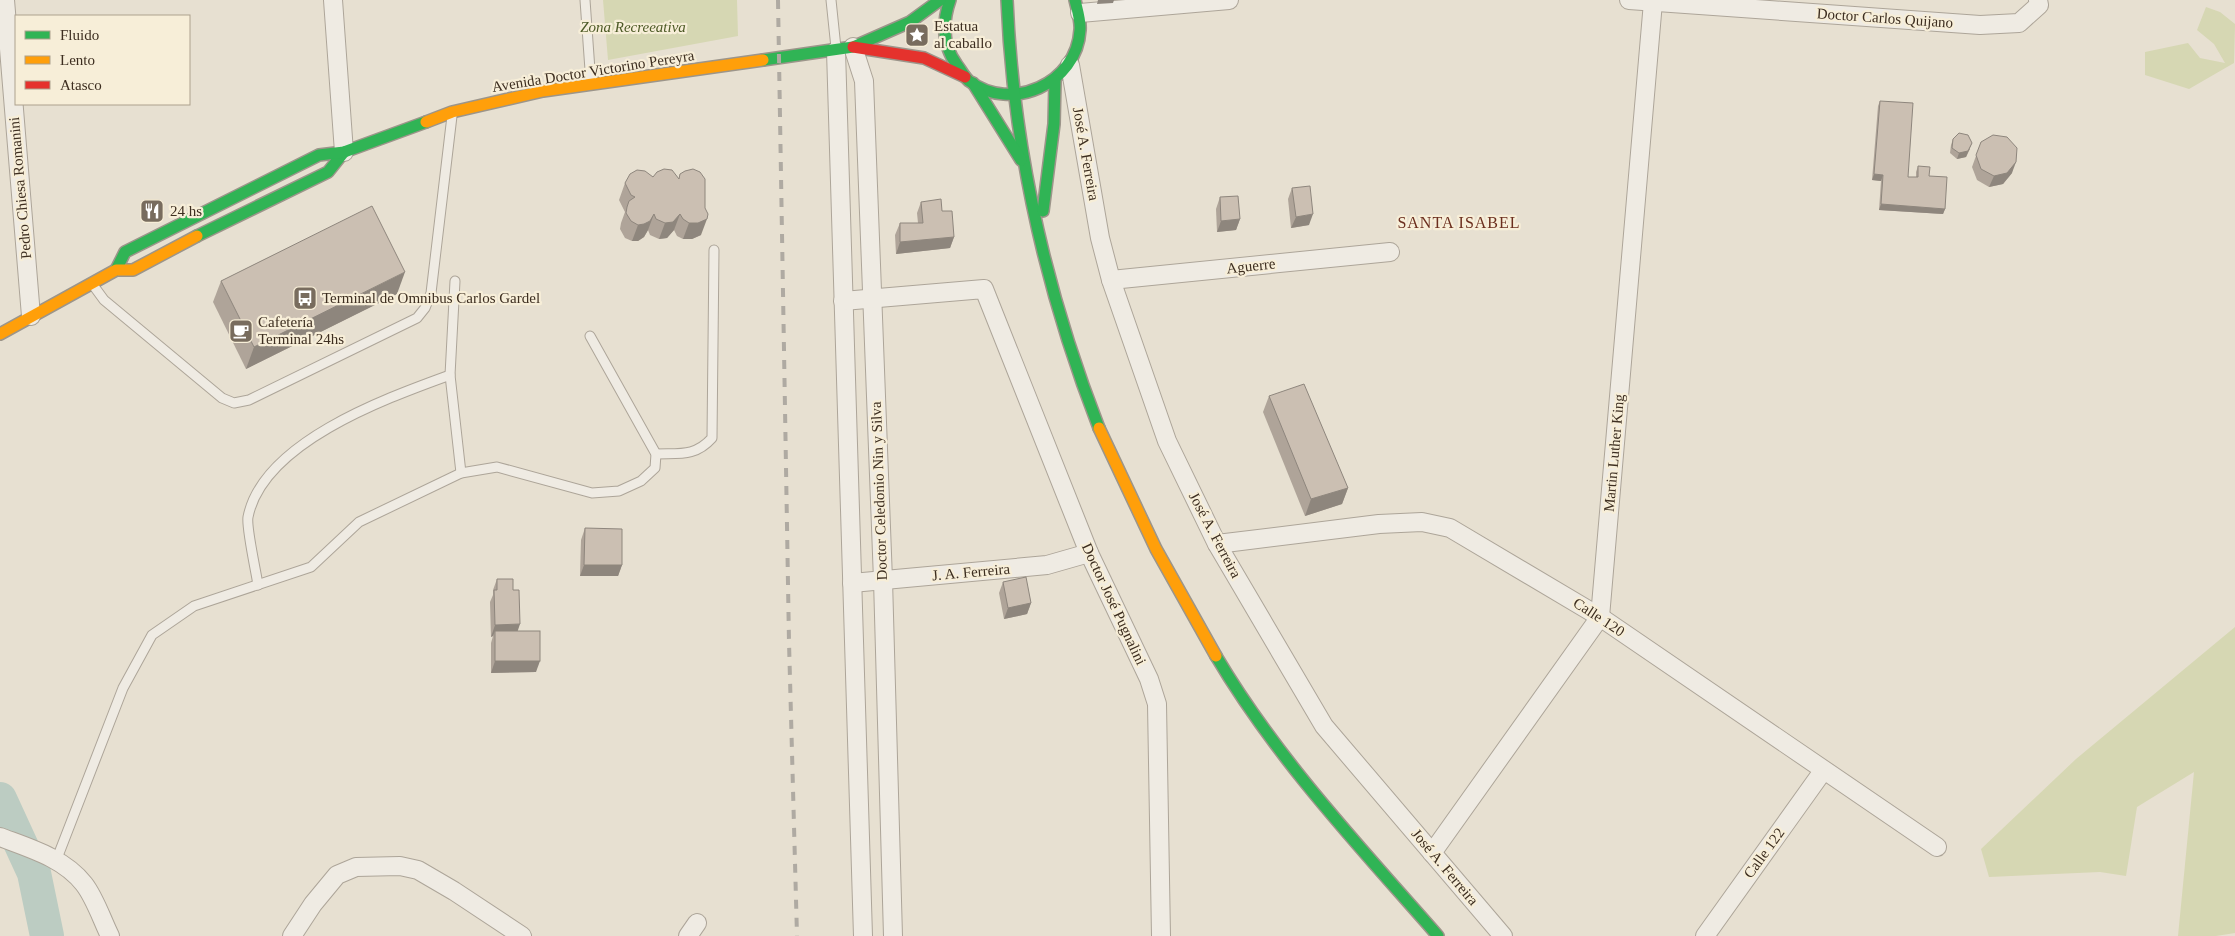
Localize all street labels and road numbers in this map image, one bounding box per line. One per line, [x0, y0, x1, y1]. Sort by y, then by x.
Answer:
street label: Doctor Carlos Quijano [1816, 5, 1954, 31]
street label: Avenida Doctor Victorino Pereyra [491, 47, 696, 95]
street label: José A. Ferreira [1070, 106, 1102, 202]
street label: Pedro Chiesa Romanini [6, 116, 34, 260]
street label: Aguerre [1226, 255, 1277, 277]
street label: Martin Luther King [1601, 393, 1627, 513]
street label: Doctor Celedonio Nin y Silva [868, 401, 890, 581]
street label: José A. Ferreira [1186, 489, 1244, 581]
street label: Doctor José Pugnalini [1079, 541, 1149, 667]
street label: J. A. Ferreira [931, 561, 1011, 583]
street label: Calle 120 [1570, 595, 1628, 639]
street label: Calle 122 [1741, 825, 1787, 881]
street label: José A. Ferreira [1408, 826, 1482, 909]

